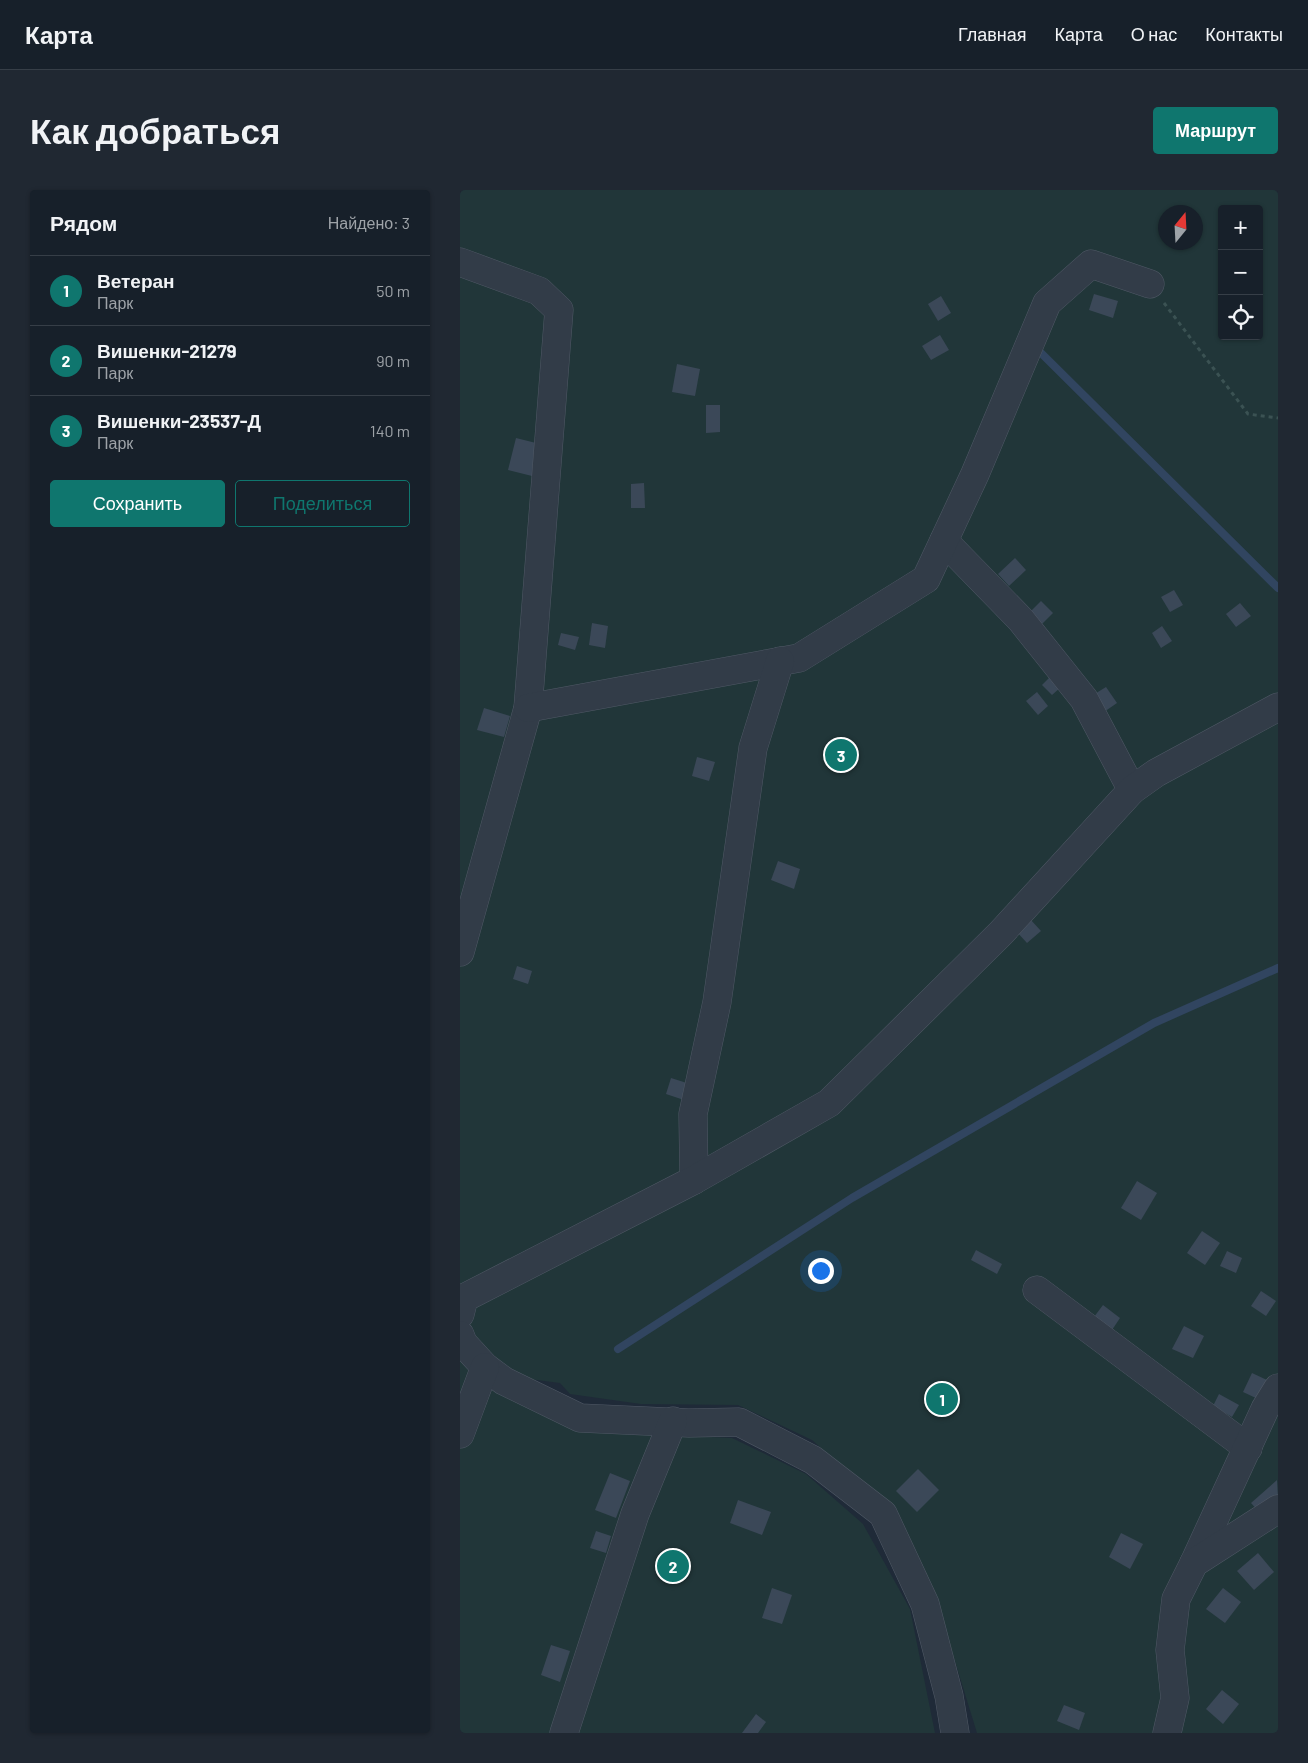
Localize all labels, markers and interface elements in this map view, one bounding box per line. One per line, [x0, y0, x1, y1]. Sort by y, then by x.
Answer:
text: Карта [25, 20, 93, 49]
text: Главная [958, 23, 1027, 45]
text: Карта [1055, 23, 1103, 45]
text: О нас [1131, 23, 1177, 45]
text: Контакты [1205, 23, 1283, 45]
button: Маршрут [1153, 107, 1278, 154]
text: Как добраться [30, 109, 280, 151]
north arrow [1158, 205, 1203, 250]
map controls [1218, 205, 1263, 340]
button: + [1218, 205, 1263, 250]
text: Рядом [50, 210, 117, 235]
text: Найдено: 3 [328, 213, 410, 232]
button: − [1218, 250, 1263, 295]
text: Ветеран [97, 269, 175, 292]
text: 1 [63, 281, 69, 300]
text: 50 m [376, 281, 410, 300]
text: Парк [97, 293, 133, 312]
button: locate [1218, 295, 1263, 340]
text: Вишенки-21279 [97, 339, 237, 362]
text: 2 [62, 351, 70, 370]
text: 90 m [376, 351, 410, 370]
text: Парк [97, 363, 133, 382]
text: Вишенки-23537-Д [97, 409, 261, 432]
text: 3 [62, 421, 70, 440]
text: 140 m [370, 421, 410, 440]
text: Парк [97, 433, 133, 452]
button: Сохранить [50, 480, 225, 527]
button: Поделиться [235, 480, 410, 527]
pin: 3 [825, 736, 857, 774]
your location [808, 1258, 834, 1284]
pin: 1 [926, 1380, 958, 1418]
pin: 2 [657, 1547, 689, 1585]

